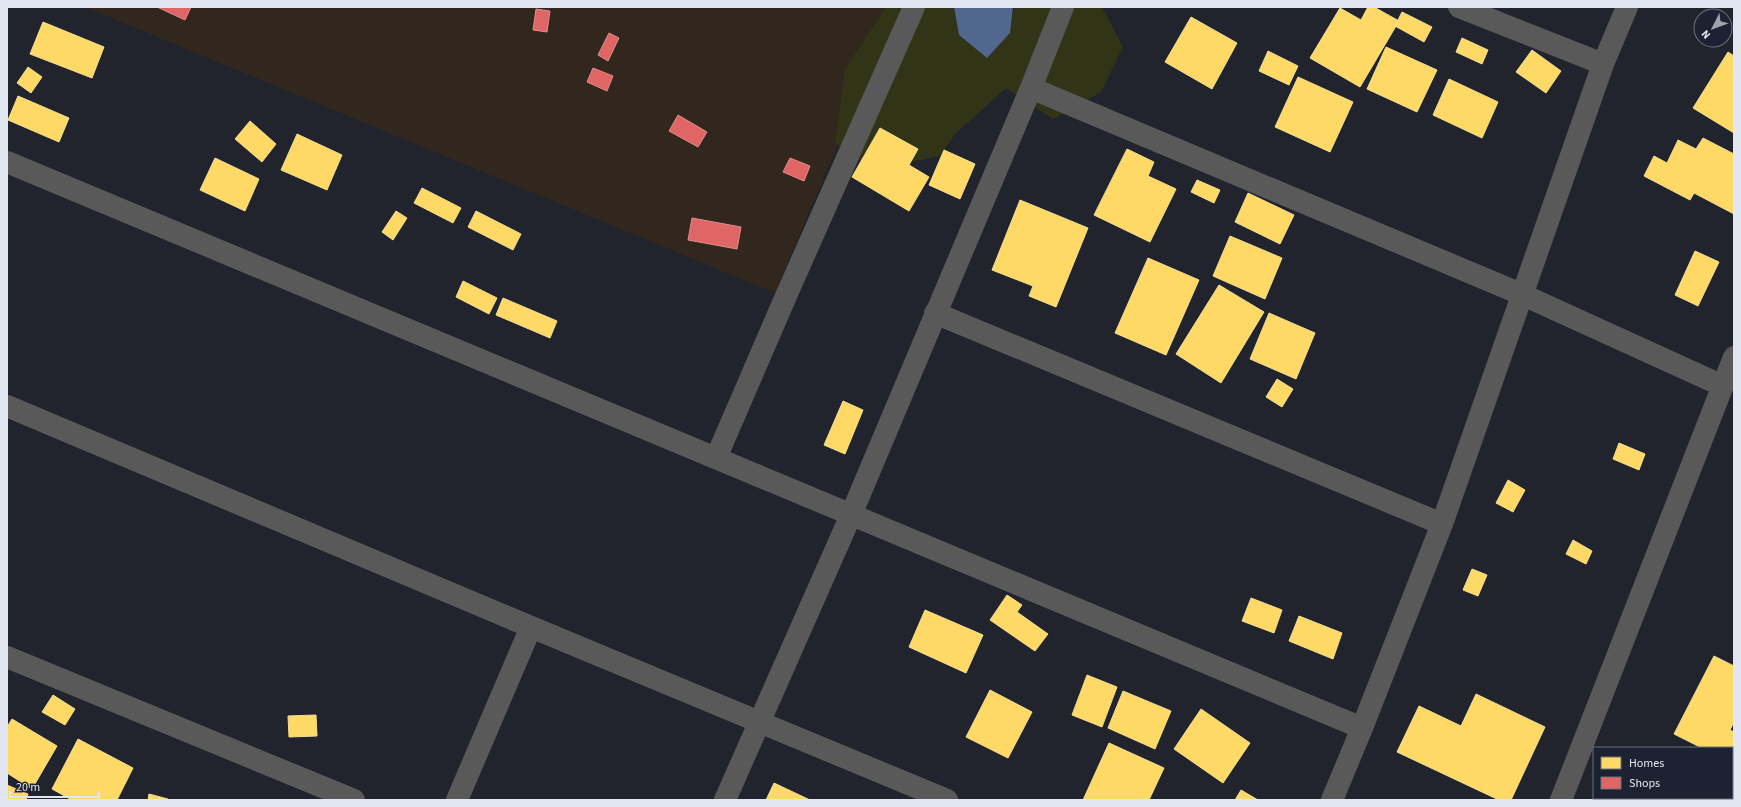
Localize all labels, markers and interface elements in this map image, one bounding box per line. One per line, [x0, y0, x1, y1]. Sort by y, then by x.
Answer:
north arrow [1693, 8, 1733, 48]
text: N [1698, 27, 1714, 42]
legend [1593, 747, 1733, 799]
text: Homes [1629, 755, 1664, 772]
scale bar [10, 773, 99, 799]
text: Shops [1629, 775, 1660, 792]
text: 20 m [16, 779, 40, 796]

